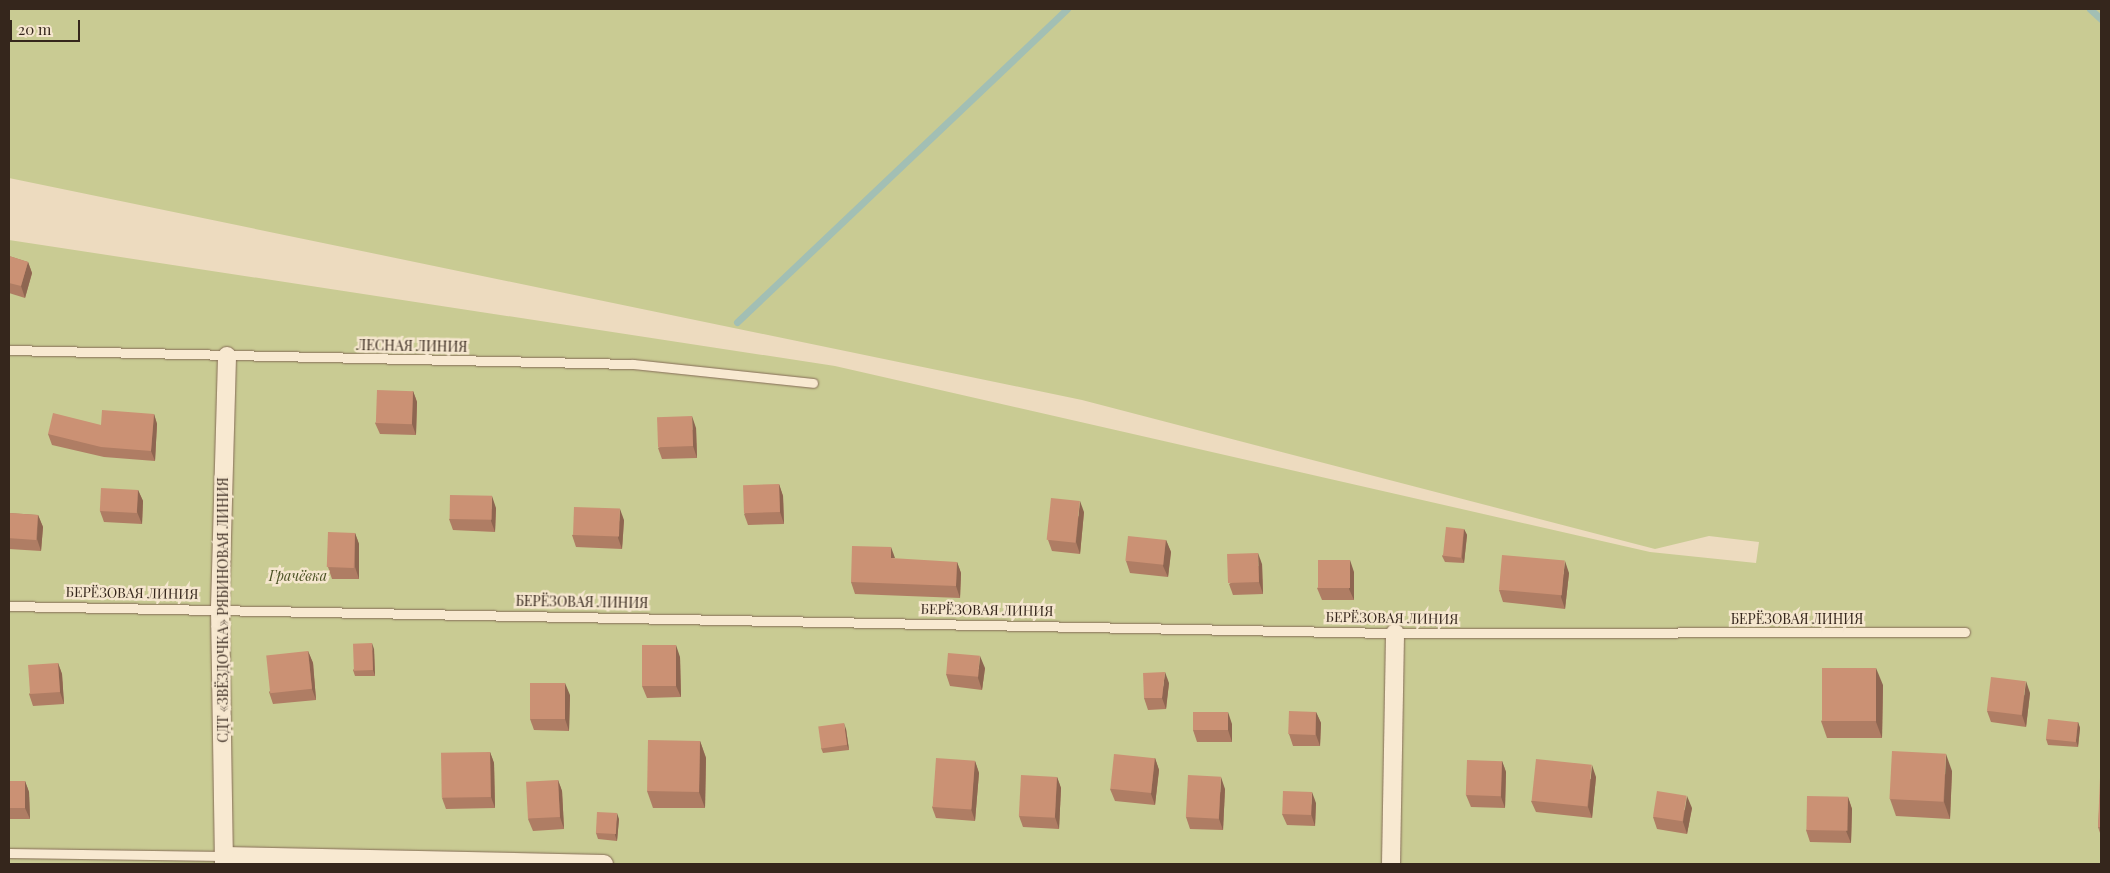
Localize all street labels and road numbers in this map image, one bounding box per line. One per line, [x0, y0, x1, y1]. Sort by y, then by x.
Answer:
street label: ЛЕСНАЯ ЛИНИЯ [356, 337, 468, 355]
street label: СДТ «ЗВЁЗДОЧКА» РЯБИНОВАЯ ЛИНИЯ [215, 477, 231, 743]
street label: БЕРЁЗОВАЯ ЛИНИЯ [65, 583, 199, 603]
street label: БЕРЁЗОВАЯ ЛИНИЯ [515, 592, 649, 612]
street label: БЕРЁЗОВАЯ ЛИНИЯ [920, 600, 1054, 620]
street label: БЕРЁЗОВАЯ ЛИНИЯ [1325, 608, 1459, 628]
street label: БЕРЁЗОВАЯ ЛИНИЯ [1731, 611, 1863, 627]

